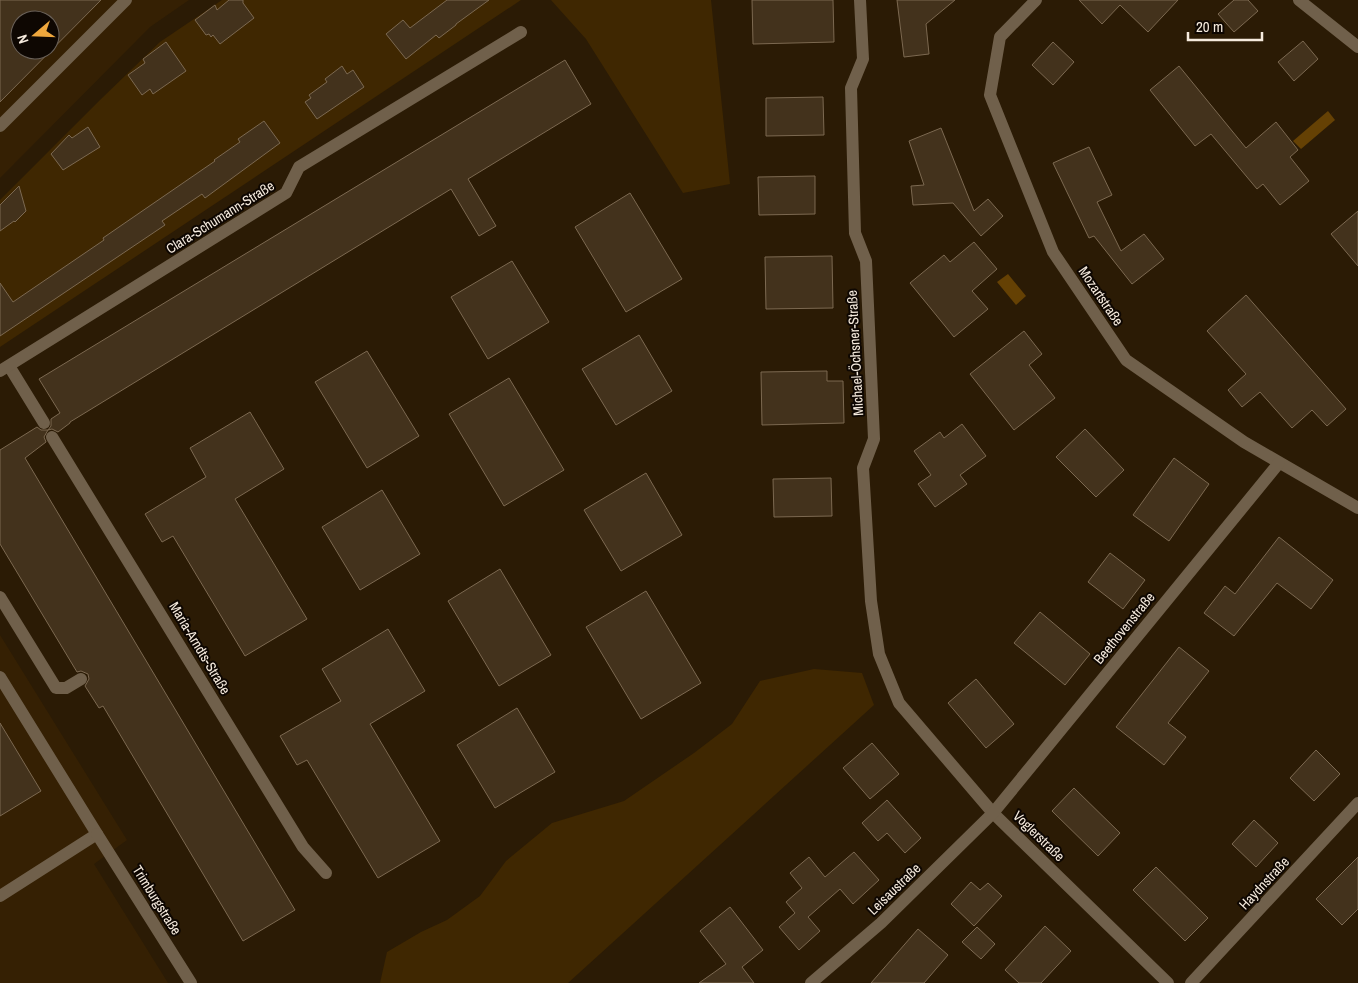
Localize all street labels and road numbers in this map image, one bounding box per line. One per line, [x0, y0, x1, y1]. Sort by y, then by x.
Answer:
street label: Clara-Schumann-Straße [162, 176, 278, 258]
street label: Mozartstraße [1075, 263, 1127, 329]
street label: Michael-Öchsner-Straße [843, 290, 867, 416]
street label: Beethovenstraße [1089, 588, 1159, 668]
street label: Maria-Arndts-Straße [165, 599, 235, 697]
street label: Voglerstraße [1009, 807, 1069, 865]
street label: Haydnstraße [1235, 853, 1293, 913]
street label: Leisaustraße [864, 859, 924, 919]
street label: Trimburgstraße [129, 862, 185, 938]

